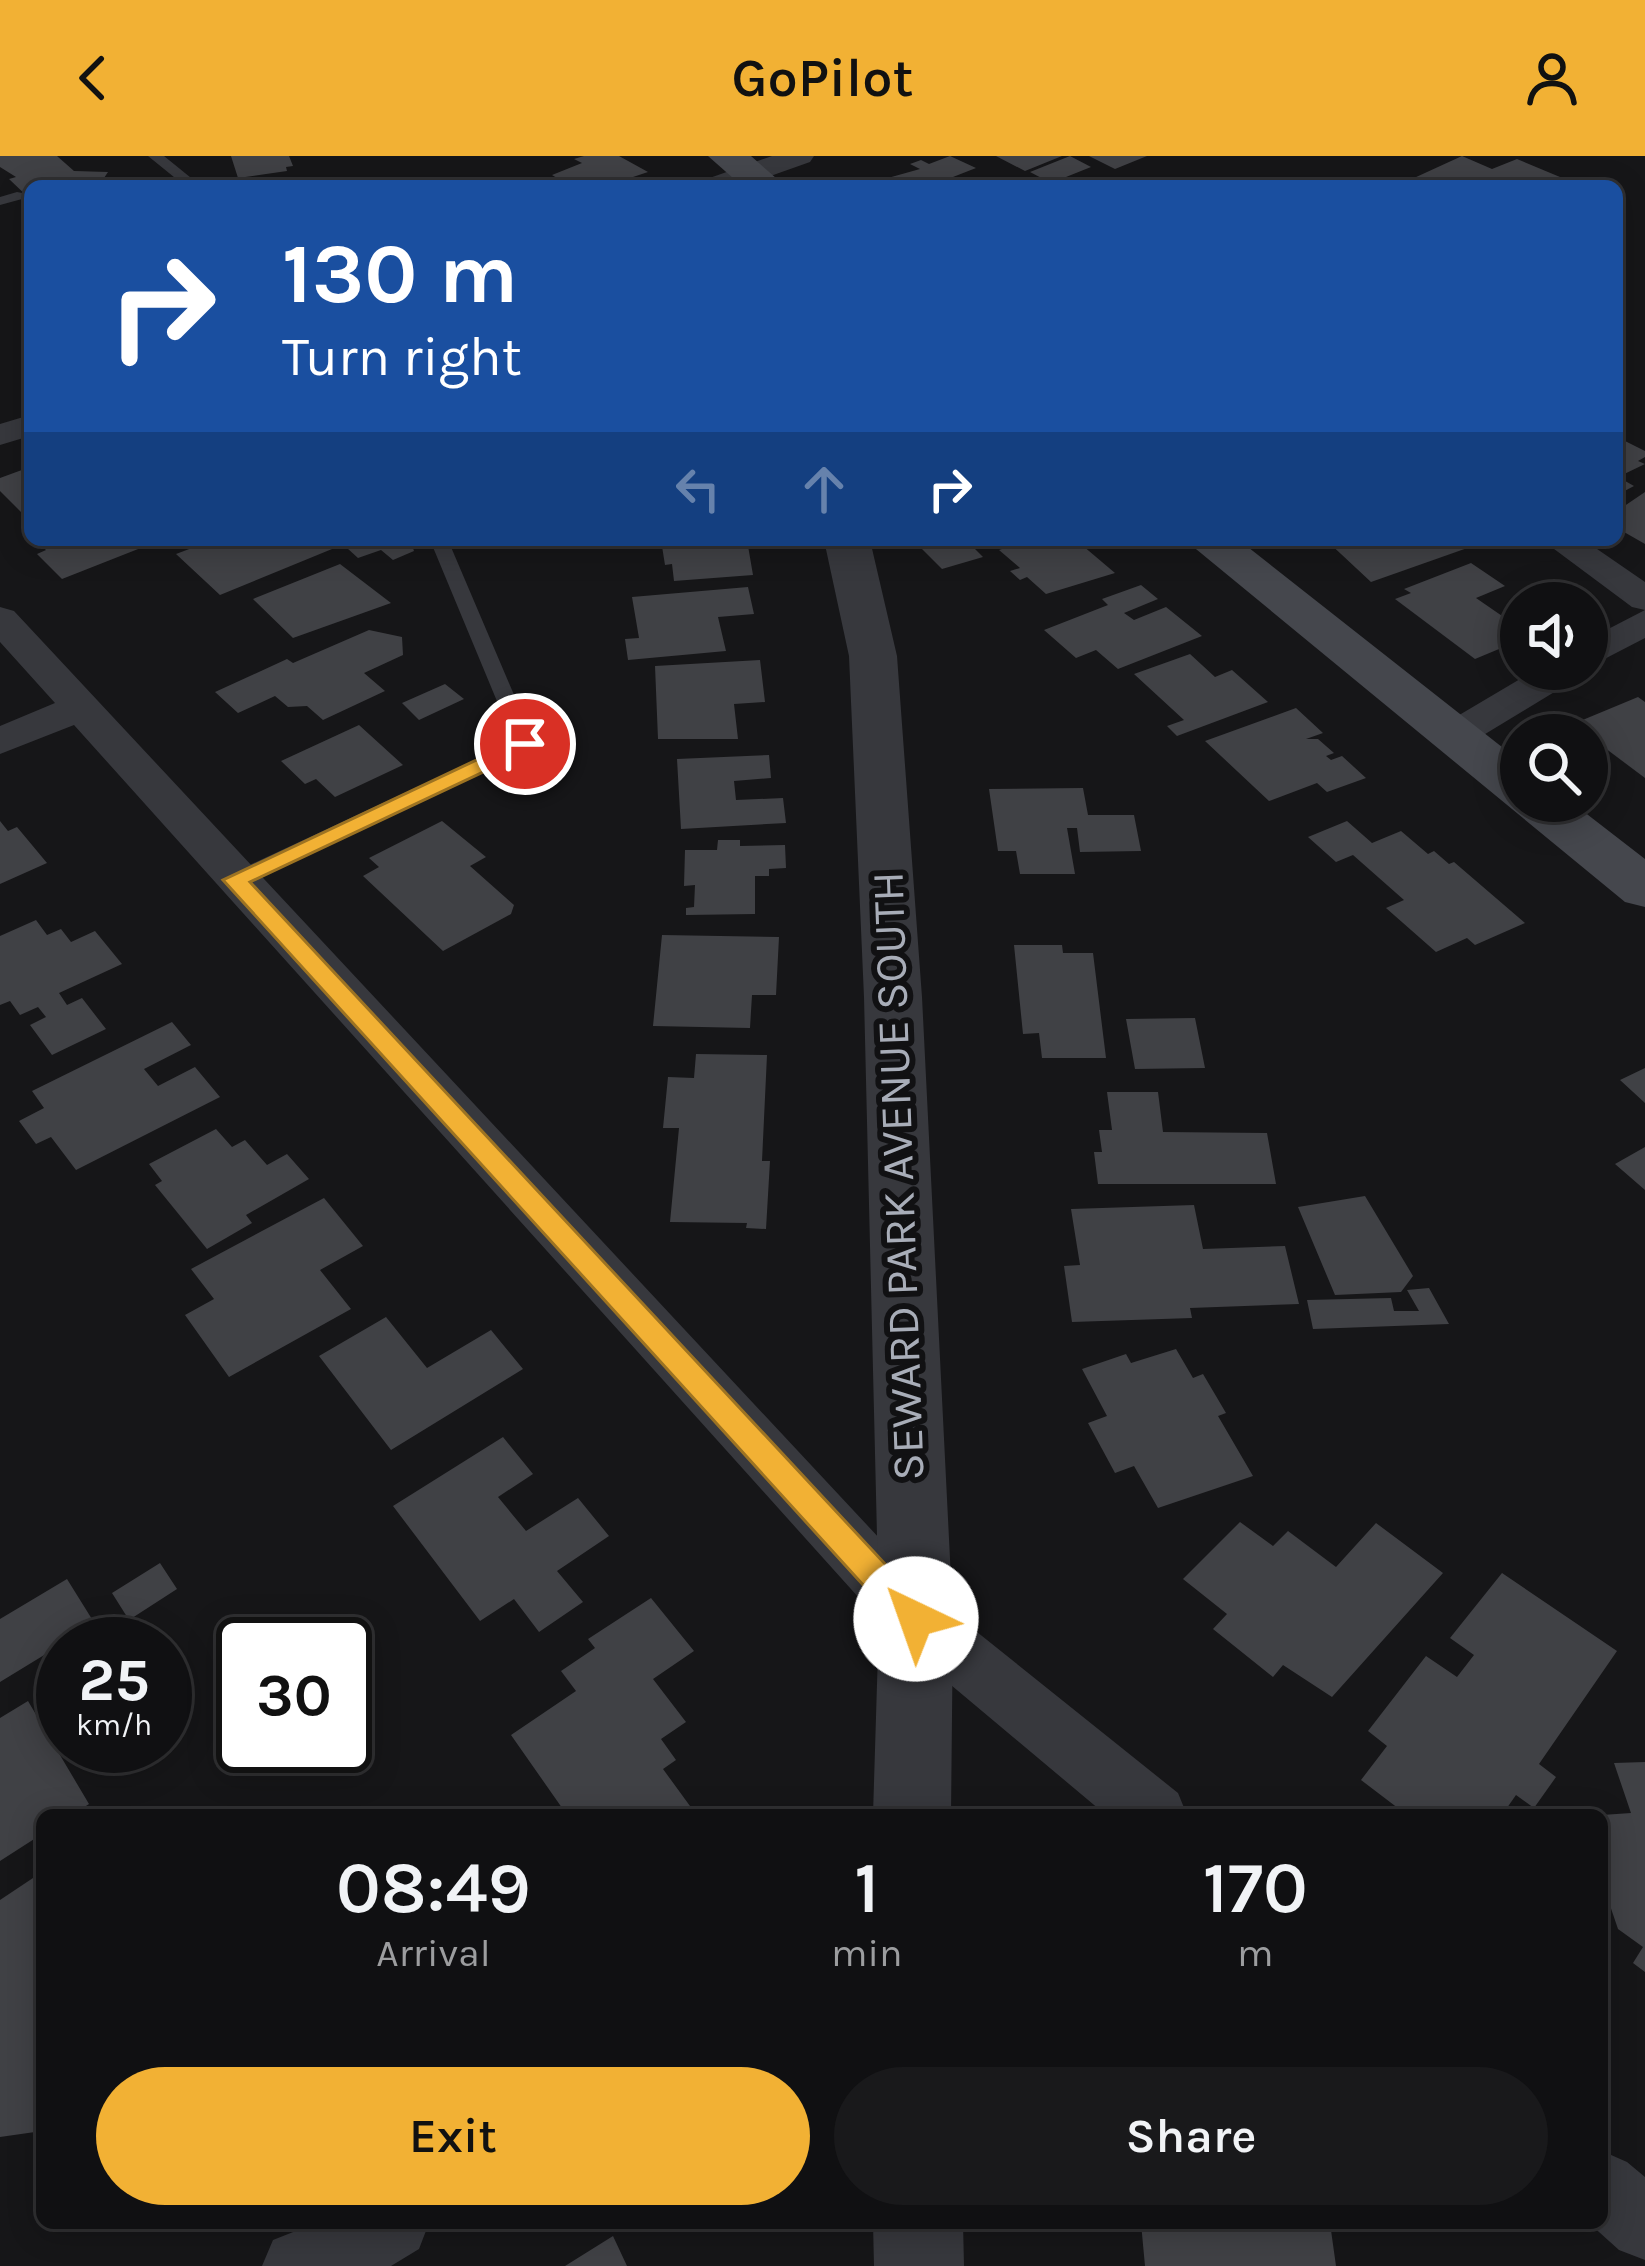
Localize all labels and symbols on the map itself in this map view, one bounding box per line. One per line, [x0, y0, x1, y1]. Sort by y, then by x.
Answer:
pin [474, 693, 576, 795]
street label: SEWARD PARK AVENUE SOUTH [861, 871, 935, 1481]
position arrow [853, 1556, 979, 1682]
speed limit sign: 30 [216, 1617, 372, 1773]

